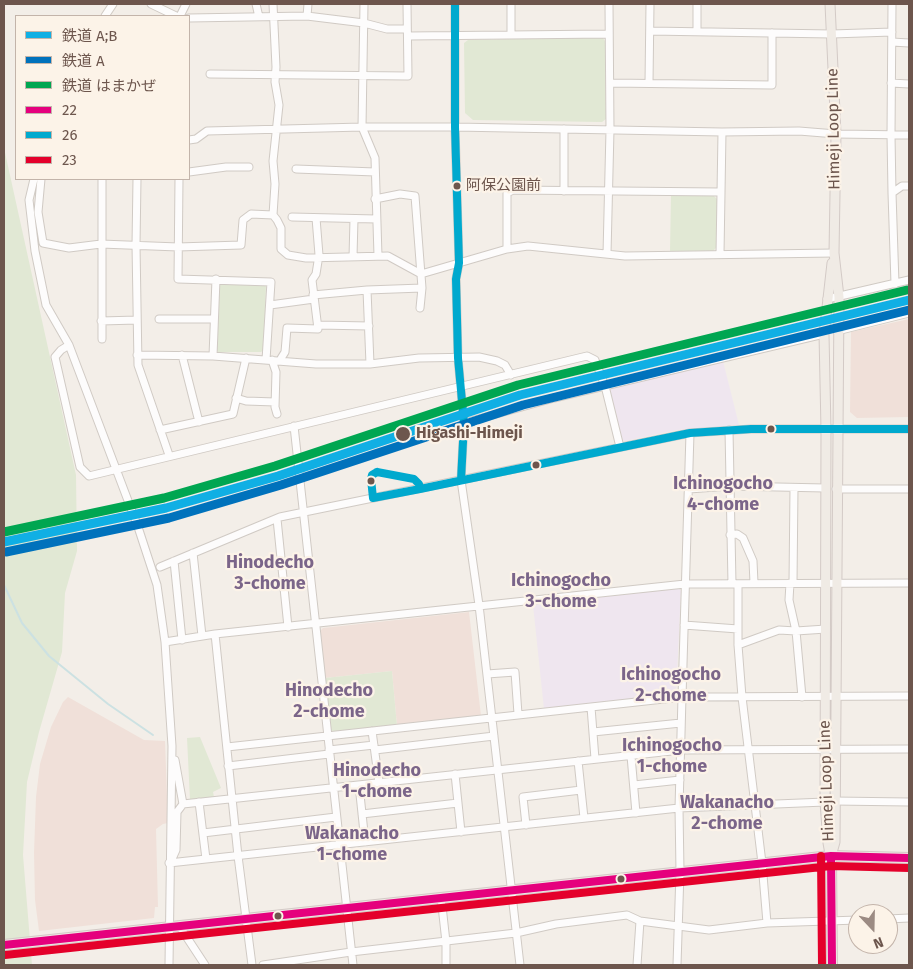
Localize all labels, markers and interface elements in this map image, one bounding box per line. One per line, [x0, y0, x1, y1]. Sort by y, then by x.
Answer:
legend [15, 15, 190, 180]
text: 鉄道 A;B [62, 27, 117, 45]
text: 鉄道 A [62, 52, 105, 70]
street label: Himeji Loop Line [823, 68, 845, 190]
text: 鉄道 はまかぜ [62, 77, 156, 95]
text: 22 [62, 101, 77, 119]
text: 26 [62, 126, 77, 144]
text: 23 [62, 151, 77, 169]
place label: 阿保公園前 [466, 177, 541, 195]
marker: 阿保公園前 [452, 181, 462, 191]
place label: Higashi-Himeji [416, 424, 523, 444]
unlabelled marker [766, 424, 776, 434]
marker: Higashi-Himeji [394, 425, 412, 443]
unlabelled marker [531, 460, 541, 470]
district label: Ichinogocho 4-chome [673, 473, 773, 516]
unlabelled marker [366, 476, 376, 486]
district label: Hinodecho 3-chome [226, 552, 314, 594]
district label: Ichinogocho 3-chome [511, 570, 611, 612]
district label: Ichinogocho 2-chome [621, 664, 721, 706]
district label: Hinodecho 2-chome [285, 680, 373, 722]
street label: Himeji Loop Line [815, 720, 839, 842]
district label: Ichinogocho 1-chome [622, 735, 722, 778]
district label: Hinodecho 1-chome [333, 760, 421, 802]
district label: Wakanacho 2-chome [680, 792, 774, 834]
district label: Wakanacho 1-chome [305, 823, 399, 866]
unlabelled marker [616, 874, 626, 884]
north arrow [848, 904, 898, 954]
unlabelled marker [273, 911, 283, 921]
text: N [871, 933, 886, 952]

